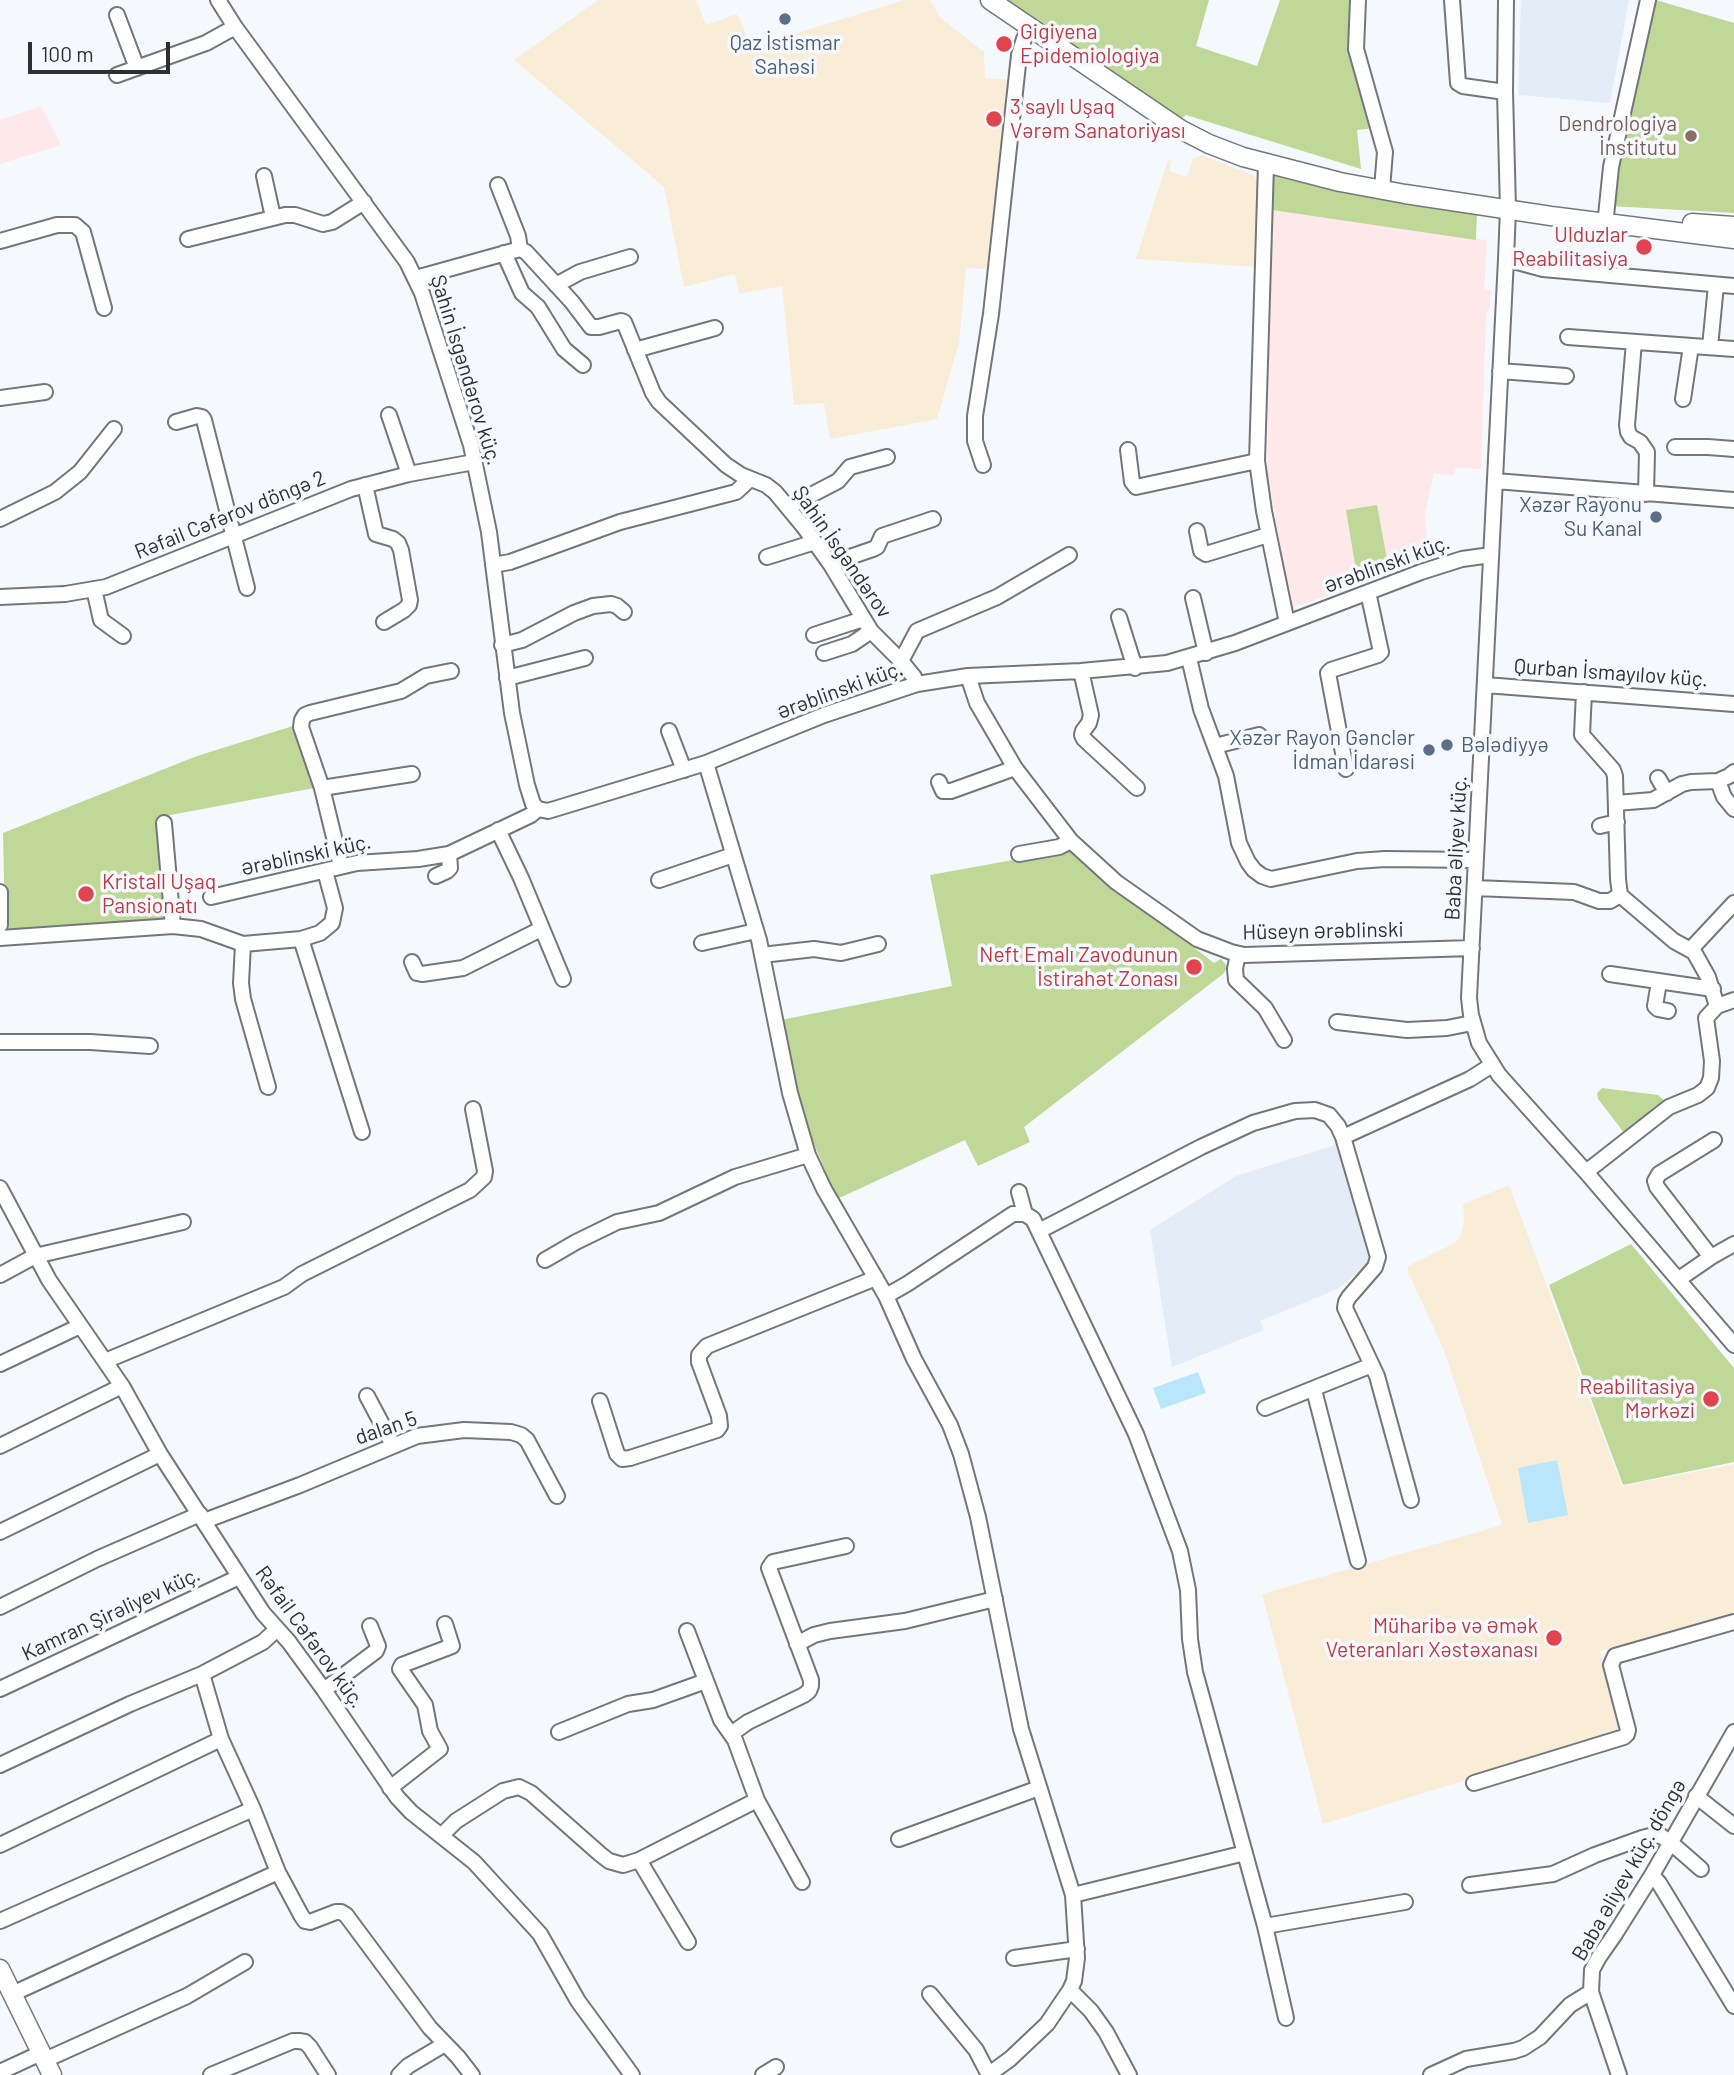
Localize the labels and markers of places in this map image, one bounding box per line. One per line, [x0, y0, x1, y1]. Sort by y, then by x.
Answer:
marker: Qaz İstismar Sahəsi [777, 11, 793, 27]
place label: Gigiyena Epidemiologiya [1020, 19, 1160, 69]
place label: Qaz İstismar Sahəsi [730, 30, 840, 80]
marker: Gigiyena Epidemiologiya [994, 34, 1014, 54]
place label: 3 saylı Uşaq Vərəm Sanatoriyası [1010, 94, 1185, 144]
marker: 3 saylı Uşaq Vərəm Sanatoriyası [984, 109, 1004, 129]
place label: Dendrologiya İnstitutu [1558, 111, 1677, 161]
marker: Dendrologiya İnstitutu [1683, 128, 1699, 144]
place label: Ulduzlar Reabilitasiya [1512, 222, 1628, 272]
marker: Ulduzlar Reabilitasiya [1634, 237, 1654, 257]
place label: Xəzər Rayonu Su Kanal [1519, 492, 1642, 542]
marker: Xəzər Rayonu Su Kanal [1648, 509, 1664, 525]
place label: Xəzər Rayon Gənclər İdman İdarəsi [1229, 725, 1415, 775]
place label: Bələdiyyə [1461, 732, 1549, 758]
marker: Bələdiyyə [1439, 737, 1455, 753]
marker: Xəzər Rayon Gənclər İdman İdarəsi [1421, 742, 1437, 758]
place label: Kristall Uşaq Pansionatı [102, 869, 216, 919]
marker: Kristall Uşaq Pansionatı [76, 884, 96, 904]
place label: Neft Emalı Zavodunun İstirahət Zonası [979, 942, 1178, 992]
marker: Neft Emalı Zavodunun İstirahət Zonası [1184, 957, 1204, 977]
place label: Reabilitasiya Mərkəzi [1579, 1374, 1695, 1424]
marker: Reabilitasiya Mərkəzi [1701, 1389, 1721, 1409]
place label: Müharibə və Əmək Veteranları Xəstəxanası [1326, 1613, 1538, 1663]
marker: Müharibə və Əmək Veteranları Xəstəxanası [1544, 1628, 1564, 1648]

